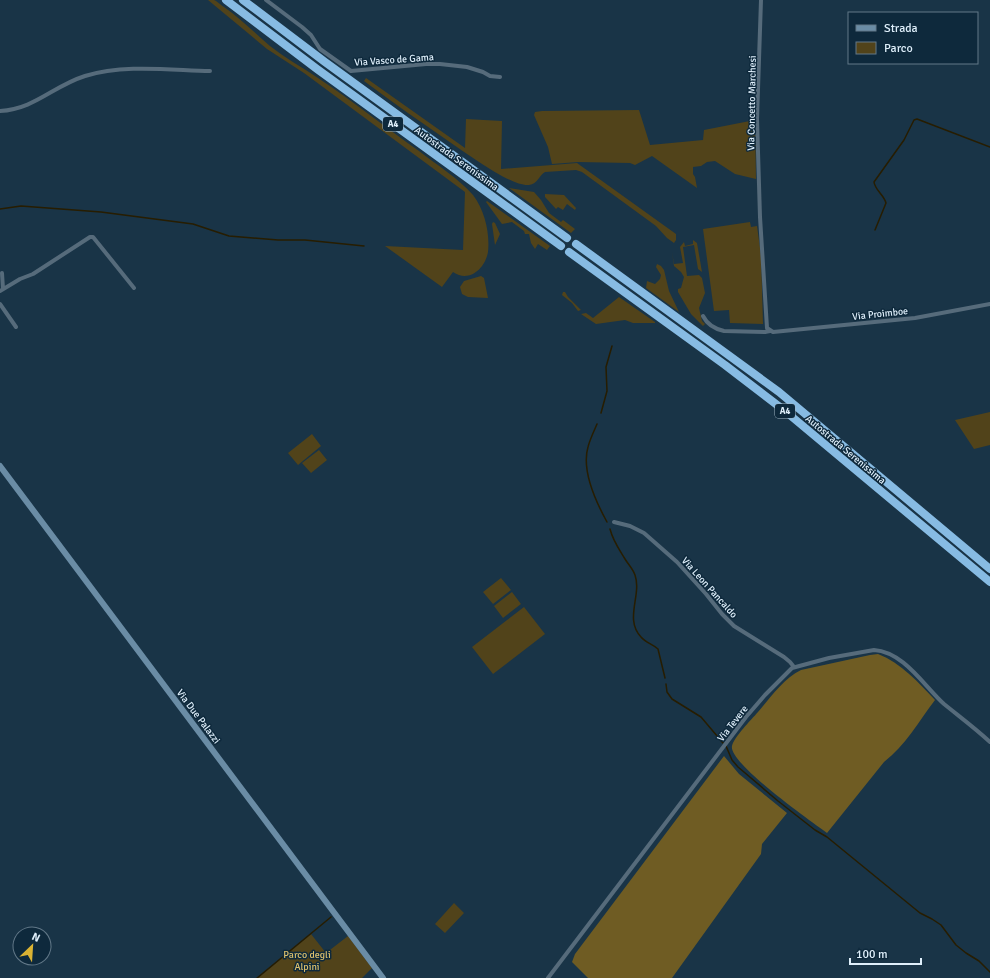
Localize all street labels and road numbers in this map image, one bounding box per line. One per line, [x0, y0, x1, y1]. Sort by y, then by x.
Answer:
street label: Via Vasco de Gama [354, 51, 434, 69]
street label: Via Concetto Marchesi [745, 55, 759, 151]
road number: A4 [383, 117, 403, 131]
street label: Autostrada Serenissima [412, 124, 501, 193]
street label: Via Proimboe [852, 305, 909, 323]
road number: A4 [775, 404, 795, 418]
street label: Autostrada Serenissima [803, 413, 888, 487]
street label: Via Leon Pancaldo [679, 555, 740, 621]
street label: Via Due Palazzi [174, 687, 223, 746]
street label: Via Tevere [715, 703, 751, 744]

